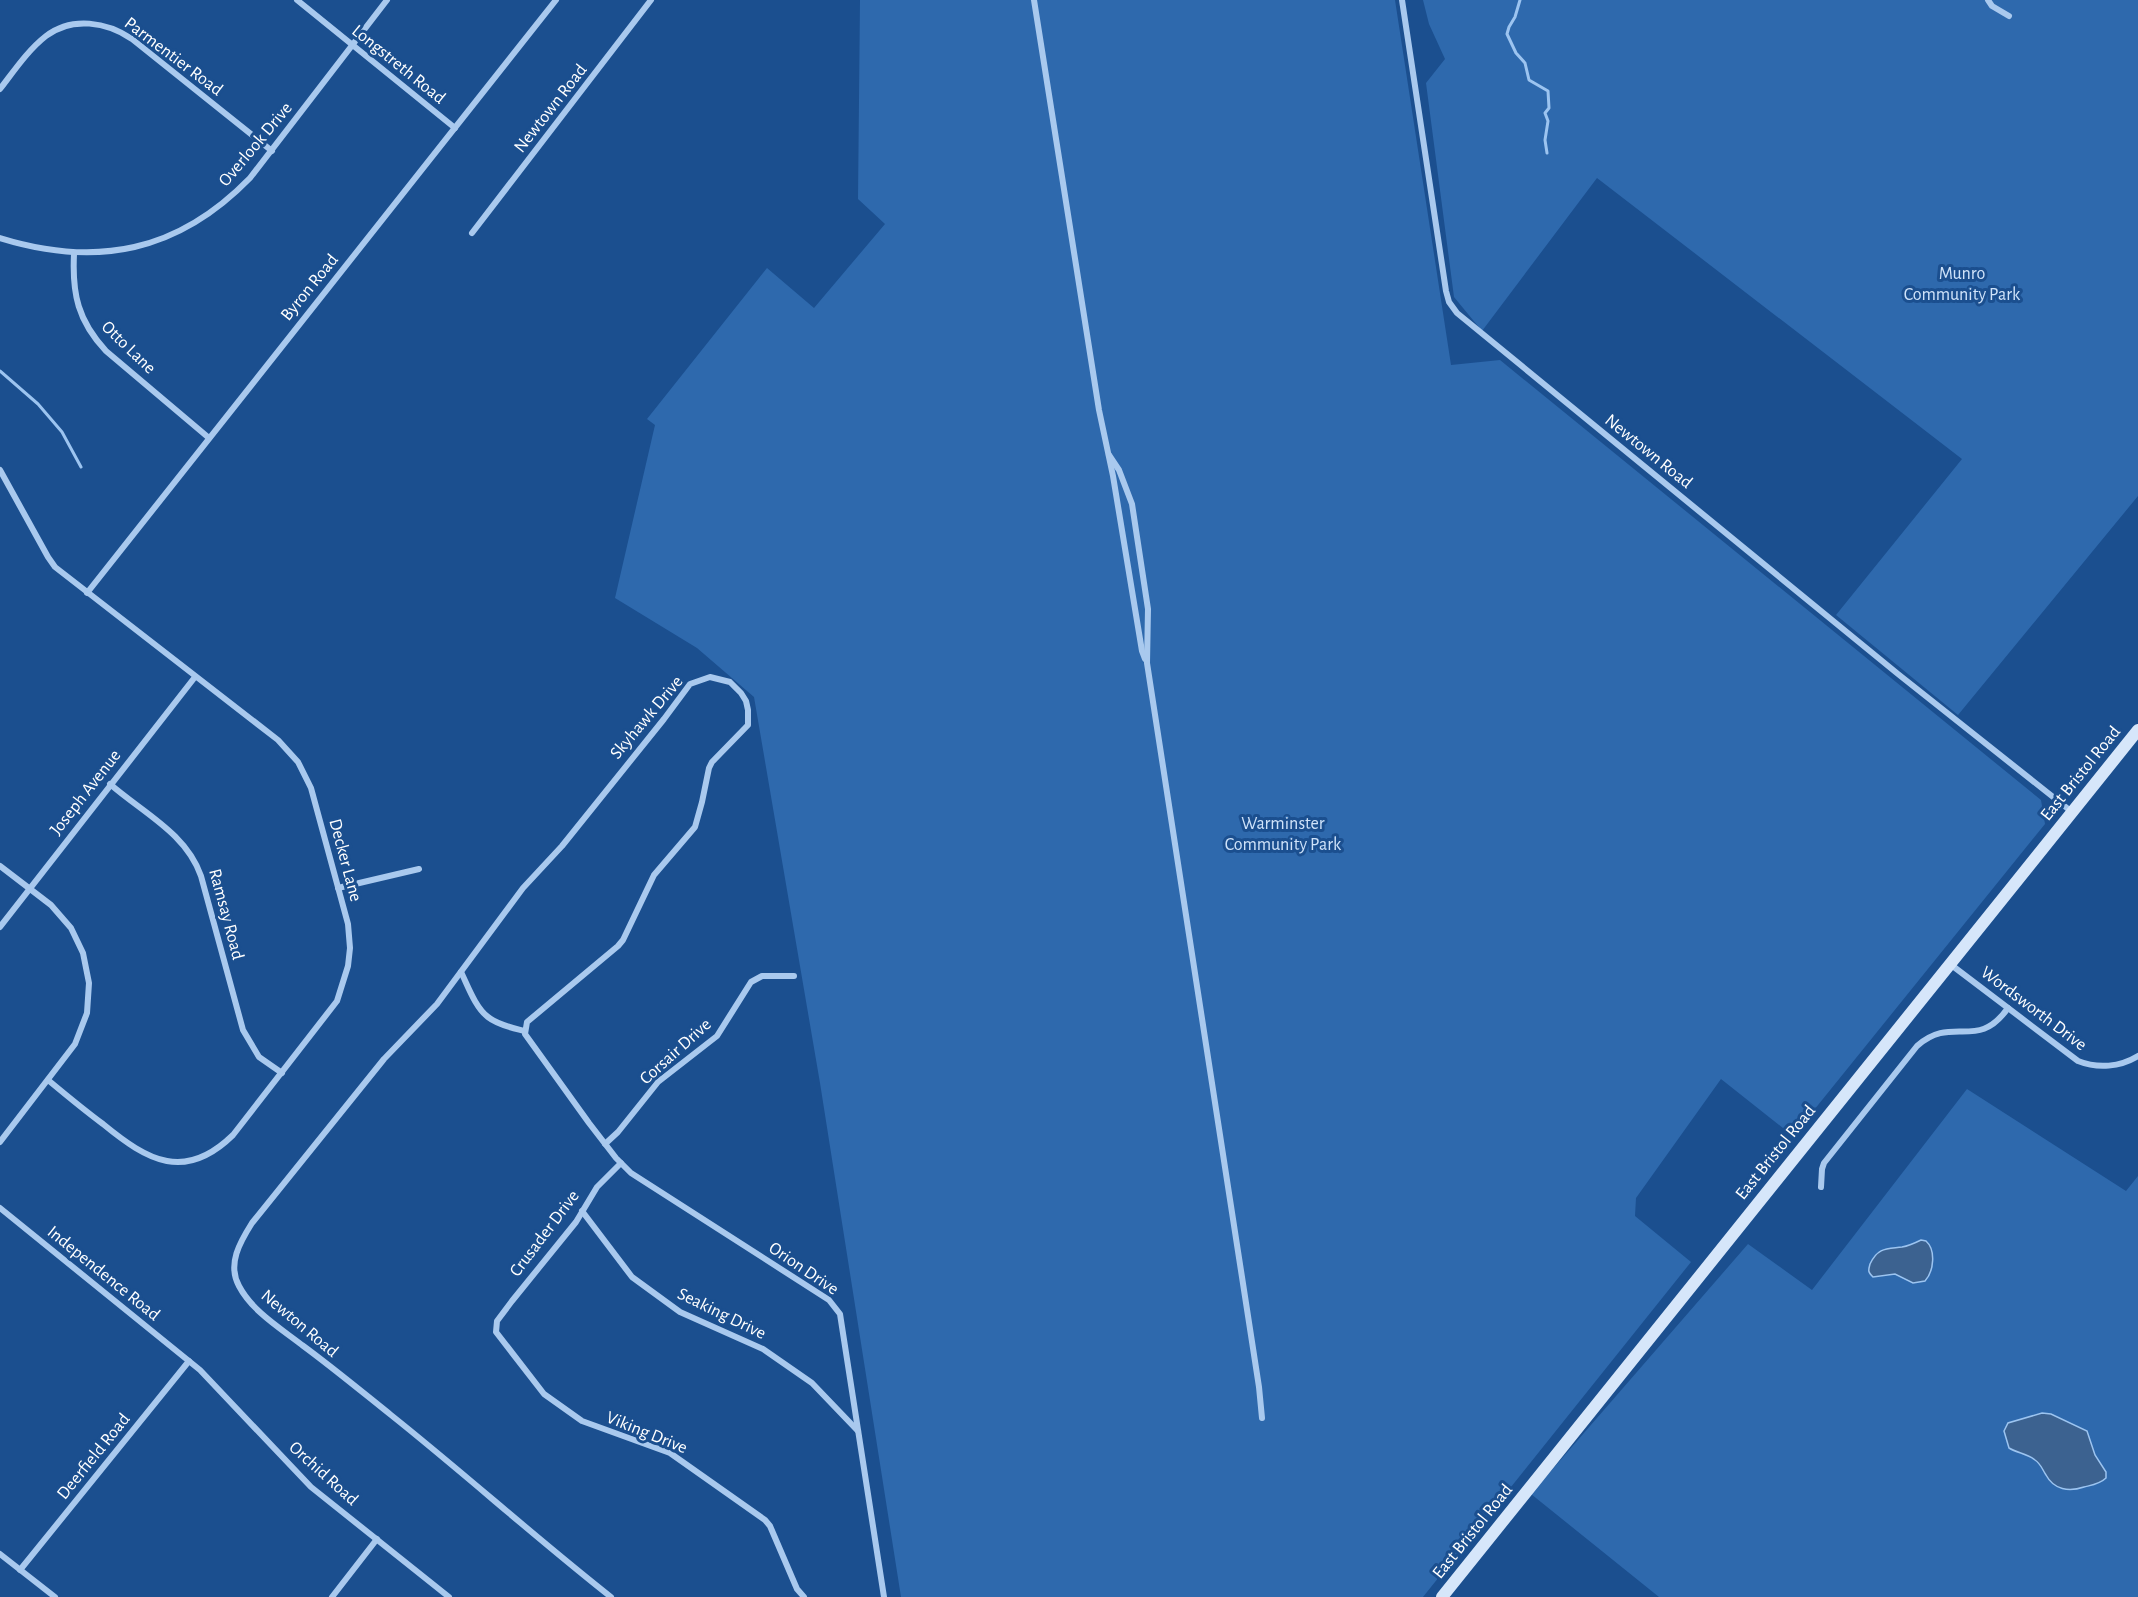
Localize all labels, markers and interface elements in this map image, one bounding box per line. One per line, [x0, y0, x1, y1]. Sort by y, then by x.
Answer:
street label: Parmentier Road [121, 14, 226, 99]
street label: Longstreth Road [348, 22, 448, 108]
street label: Newtown Road [511, 61, 591, 156]
street label: Overlook Drive [216, 99, 296, 190]
street label: Byron Road [278, 251, 342, 324]
park label: Munro Community Park [1904, 265, 2021, 304]
street label: Otto Lane [98, 318, 159, 378]
street label: Newtown Road [1601, 411, 1695, 492]
street label: Skyhawk Drive [607, 673, 687, 763]
street label: East Bristol Road [2037, 723, 2124, 824]
street label: Joseph Avenue [47, 746, 125, 839]
park label: Warminster Community Park [1225, 815, 1342, 854]
street label: Decker Lane [325, 817, 365, 904]
street label: Ramsay Road [205, 867, 247, 962]
street label: Wordsworth Drive [1977, 963, 2090, 1054]
street label: Corsair Drive [637, 1015, 715, 1088]
street label: East Bristol Road [1732, 1102, 1819, 1203]
street label: Crusader Drive [507, 1187, 583, 1280]
street label: Independence Road [44, 1223, 163, 1325]
street label: Orion Drive [765, 1239, 842, 1299]
street label: Seaking Drive [675, 1285, 769, 1343]
street label: Newton Road [257, 1286, 341, 1361]
street label: Viking Drive [604, 1409, 690, 1457]
street label: Deerfield Road [54, 1410, 134, 1503]
street label: Orchid Road [285, 1438, 361, 1509]
street label: East Bristol Road [1429, 1481, 1516, 1582]

